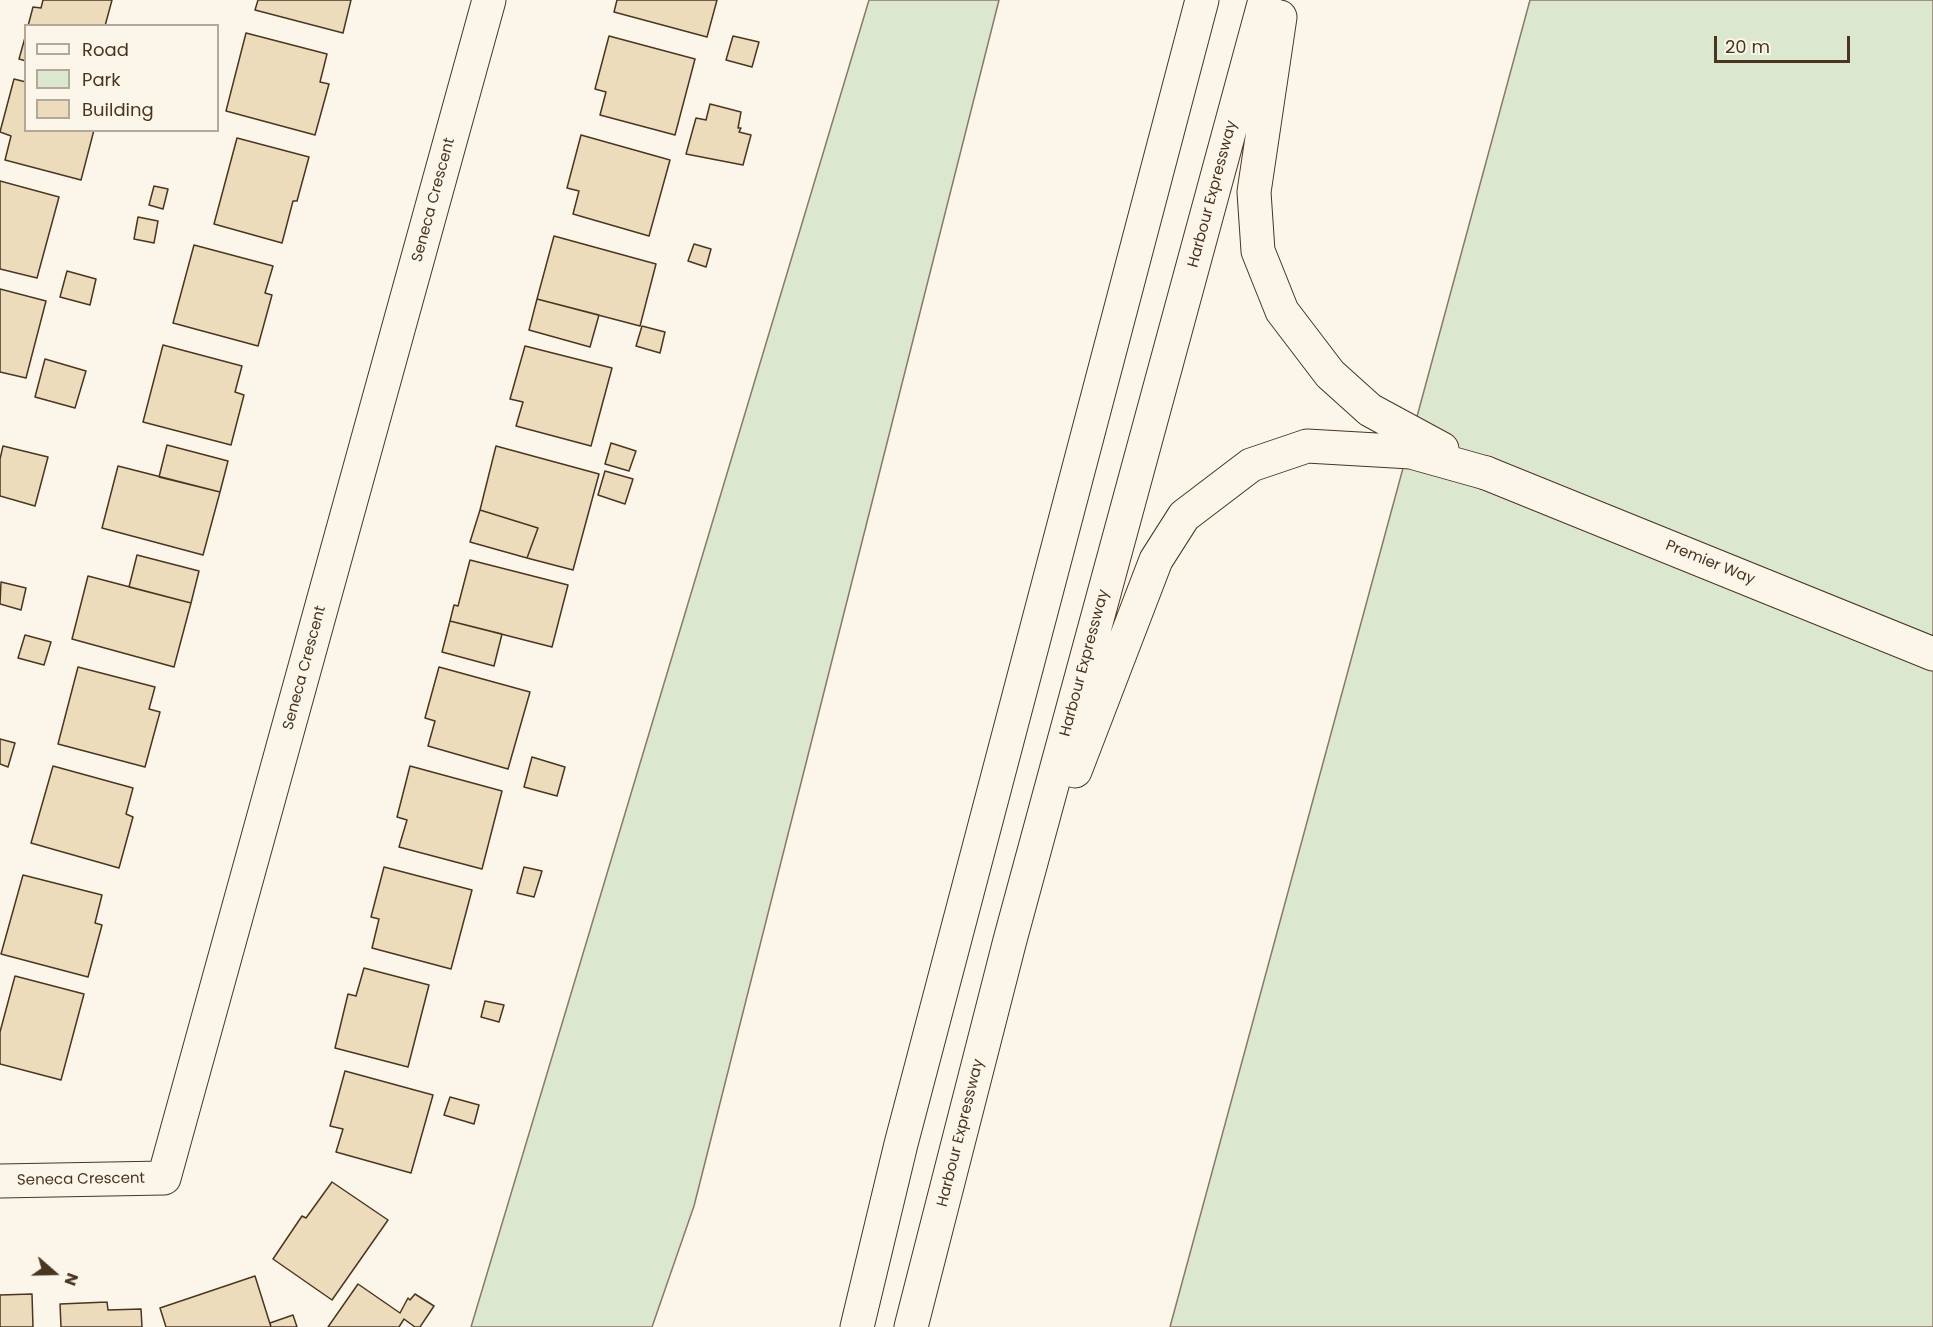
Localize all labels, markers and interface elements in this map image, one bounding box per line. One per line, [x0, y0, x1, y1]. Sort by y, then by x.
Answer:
legend [24, 24, 219, 132]
scale bar [1717, 24, 1854, 62]
text: 20 m [1725, 34, 1770, 59]
text: Road [82, 37, 129, 62]
text: Park [82, 67, 121, 92]
text: Building [82, 97, 154, 122]
street label: Harbour Expressway [1185, 118, 1241, 270]
street label: Seneca Crescent [409, 136, 459, 264]
street label: Premier Way [1663, 537, 1757, 589]
street label: Harbour Expressway [1057, 587, 1113, 739]
street label: Seneca Crescent [280, 604, 330, 732]
street label: Harbour Expressway [934, 1057, 988, 1209]
street label: Seneca Crescent [17, 1170, 145, 1190]
north arrow [24, 1243, 84, 1303]
text: N [59, 1270, 84, 1289]

